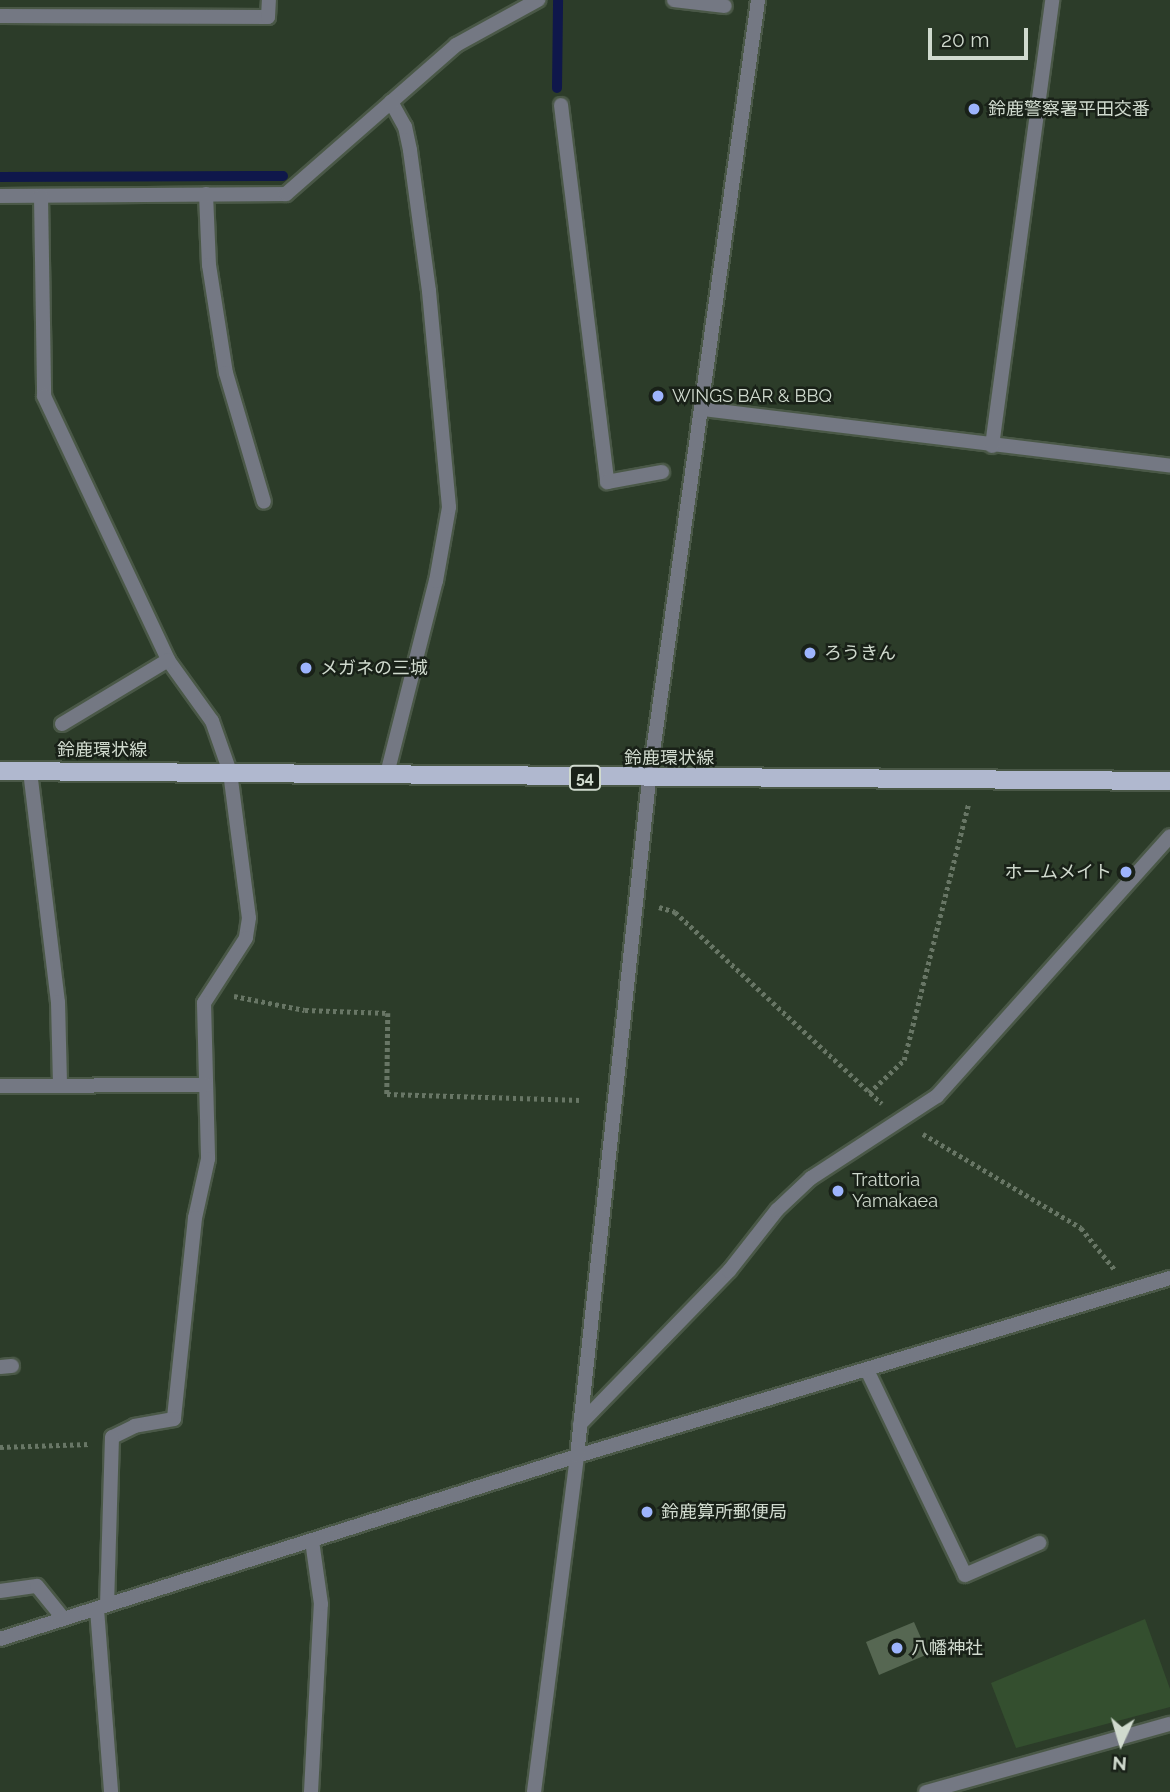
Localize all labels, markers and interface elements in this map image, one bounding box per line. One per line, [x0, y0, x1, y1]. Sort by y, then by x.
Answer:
scale bar [932, 14, 1032, 58]
text: 20 m [941, 27, 989, 52]
place label: 鈴鹿警察署平田交番 [988, 98, 1150, 120]
marker: 鈴鹿警察署平田交番 [966, 101, 982, 117]
place label: WINGS BAR & BBQ [672, 385, 832, 407]
marker: WINGS BAR & BBQ [650, 388, 666, 404]
place label: ろうきん [824, 642, 896, 664]
marker: ろうきん [802, 645, 818, 661]
place label: メガネの三城 [320, 657, 428, 679]
marker: メガネの三城 [298, 660, 314, 676]
street label: 鈴鹿環状線 [57, 739, 147, 761]
street label: 鈴鹿環状線 [624, 747, 714, 769]
road number: 54 [568, 765, 602, 790]
place label: ホームメイト [1004, 861, 1112, 883]
marker: ホームメイト [1118, 864, 1134, 880]
place label: Trattoria Yamakaea [852, 1170, 938, 1212]
marker: Trattoria Yamakaea [830, 1183, 846, 1199]
place label: 鈴鹿算所郵便局 [661, 1501, 787, 1523]
marker: 鈴鹿算所郵便局 [639, 1504, 655, 1520]
place label: 八幡神社 [911, 1637, 983, 1659]
marker: 八幡神社 [889, 1640, 905, 1656]
north arrow [1086, 1708, 1156, 1778]
text: N [1112, 1752, 1128, 1775]

